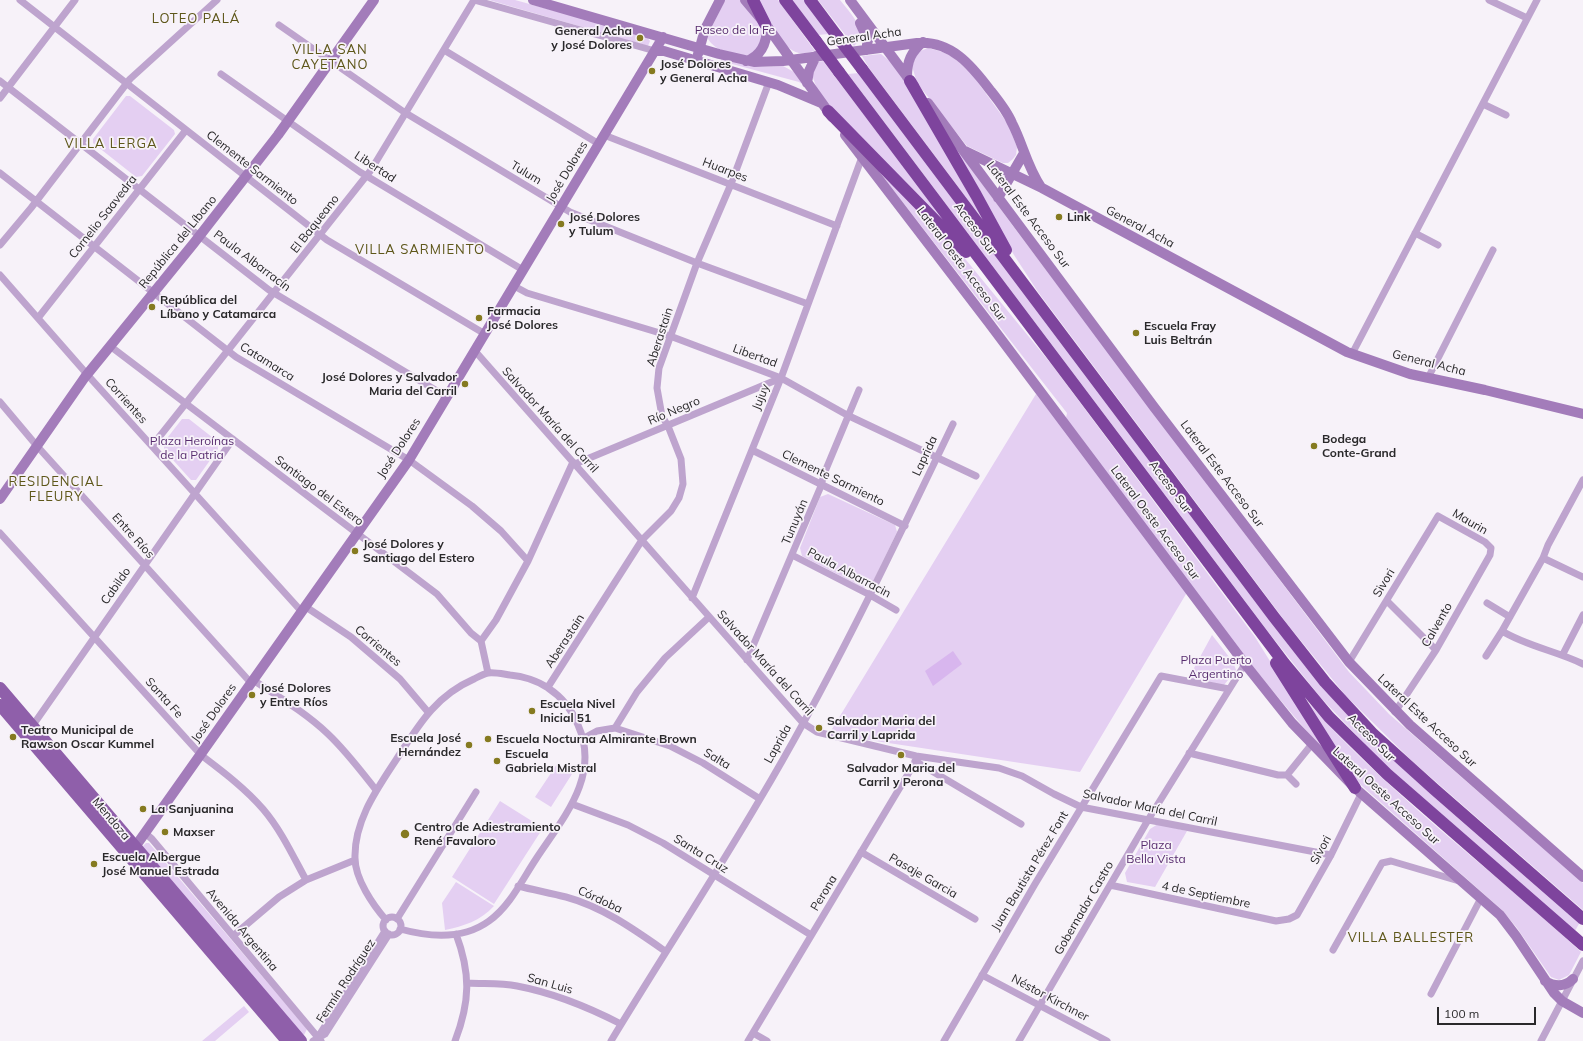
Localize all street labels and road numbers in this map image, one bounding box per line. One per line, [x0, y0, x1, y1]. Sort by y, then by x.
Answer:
street label: General Acha [826, 25, 902, 49]
street label: Clemente Sarmiento [203, 128, 301, 208]
street label: José Dolores [543, 139, 591, 205]
street label: Libertad [352, 148, 398, 186]
street label: Huarpes [700, 155, 750, 185]
street label: Tulum [508, 158, 544, 188]
street label: Lateral Este Acceso Sur [983, 159, 1073, 271]
street label: Cornelio Saavedra [66, 173, 140, 261]
street label: El Baqueano [288, 192, 342, 256]
street label: República del Líbano [136, 193, 220, 291]
street label: Acceso Sur [951, 200, 999, 258]
street label: General Acha [1103, 203, 1177, 251]
street label: Lateral Oeste Acceso Sur [913, 204, 1009, 324]
street label: Paula Albarracín [211, 227, 293, 295]
street label: Aberastain [644, 306, 676, 368]
street label: Catamarca [237, 340, 297, 384]
street label: Libertad [731, 341, 779, 371]
street label: General Acha [1391, 347, 1467, 379]
street label: Salvador María del Carril [499, 364, 601, 476]
street label: Corrientes [102, 375, 150, 427]
street label: Jujuy [749, 382, 773, 412]
street label: Río Negro [646, 394, 702, 428]
street label: José Dolores [374, 415, 424, 481]
street label: Lateral Este Acceso Sur [1177, 418, 1267, 530]
street label: Laprida [909, 434, 941, 478]
street label: Clemente Sarmiento [779, 447, 887, 509]
street label: Santiago del Estero [272, 453, 366, 529]
street label: Acceso Sur [1146, 458, 1194, 516]
street label: Lateral Oeste Acceso Sur [1107, 463, 1203, 583]
street label: Tunuyán [779, 497, 811, 547]
street label: Maurin [1450, 506, 1490, 538]
street label: Entre Ríos [109, 510, 157, 562]
street label: Paula Albarracin [805, 545, 893, 601]
street label: Cabildo [98, 565, 134, 607]
street label: Sivori [1370, 566, 1398, 600]
street label: Calvento [1419, 600, 1455, 650]
street label: Salvador María del Carril [714, 607, 816, 719]
street label: Aberastain [542, 611, 588, 671]
street label: Corrientes [352, 622, 404, 670]
street label: Lateral Este Acceso Sur [1374, 671, 1480, 771]
street label: Santa Fe [142, 675, 186, 721]
street label: José Dolores [188, 681, 240, 745]
street label: Acceso Sur [1344, 711, 1398, 765]
street label: Laprida [761, 722, 795, 766]
street label: Lateral Oeste Acceso Sur [1330, 744, 1442, 848]
street label: Salta [701, 745, 733, 773]
street label: Salvador María del Carril [1082, 787, 1218, 829]
street label: Mendoza [89, 795, 133, 843]
street label: Juan Bautista Pérez Font [989, 809, 1071, 933]
street label: Santa Cruz [671, 831, 731, 877]
street label: Sívori [1307, 833, 1335, 867]
street label: Pasaje Garcia [886, 851, 960, 901]
street label: Gobernador Castro [1051, 859, 1117, 957]
street label: Perona [808, 872, 840, 914]
street label: 4 de Septiembre [1160, 879, 1252, 911]
street label: Córdoba [575, 883, 625, 917]
street label: Avenida Argentina [203, 886, 281, 974]
street label: Fermín Rodríguez [313, 936, 379, 1026]
street label: San Luis [525, 971, 575, 997]
street label: Néstor Kirchner [1009, 972, 1091, 1024]

